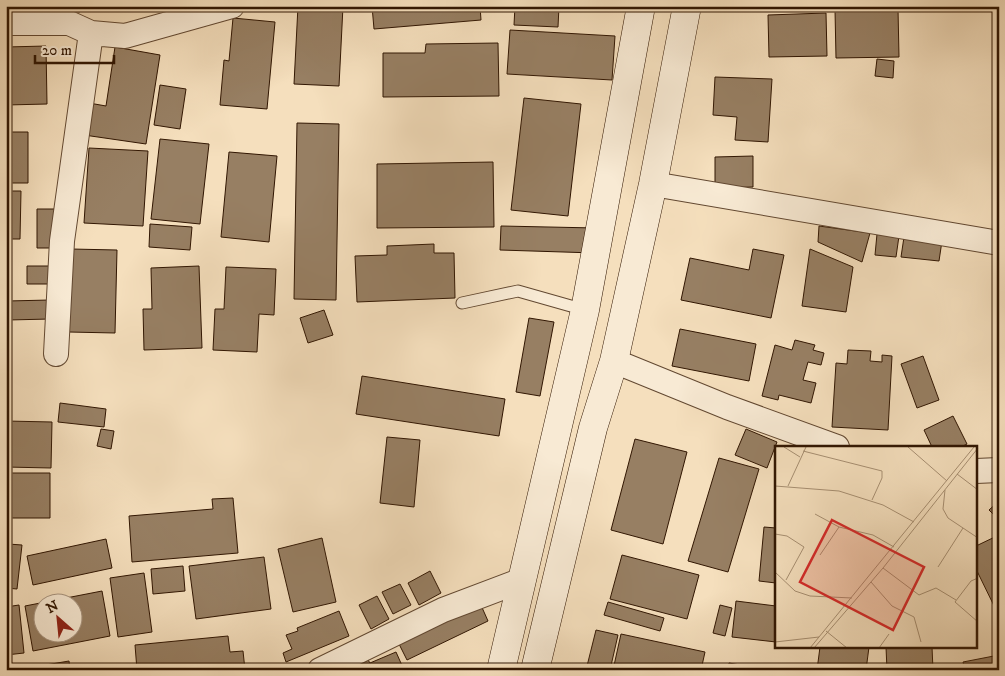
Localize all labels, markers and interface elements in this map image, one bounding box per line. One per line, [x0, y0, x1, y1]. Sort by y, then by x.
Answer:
scale bar [35, 32, 114, 64]
text: 20 m [42, 41, 72, 60]
inset map [775, 446, 978, 648]
north arrow [32, 594, 82, 644]
text: N [43, 596, 62, 618]

